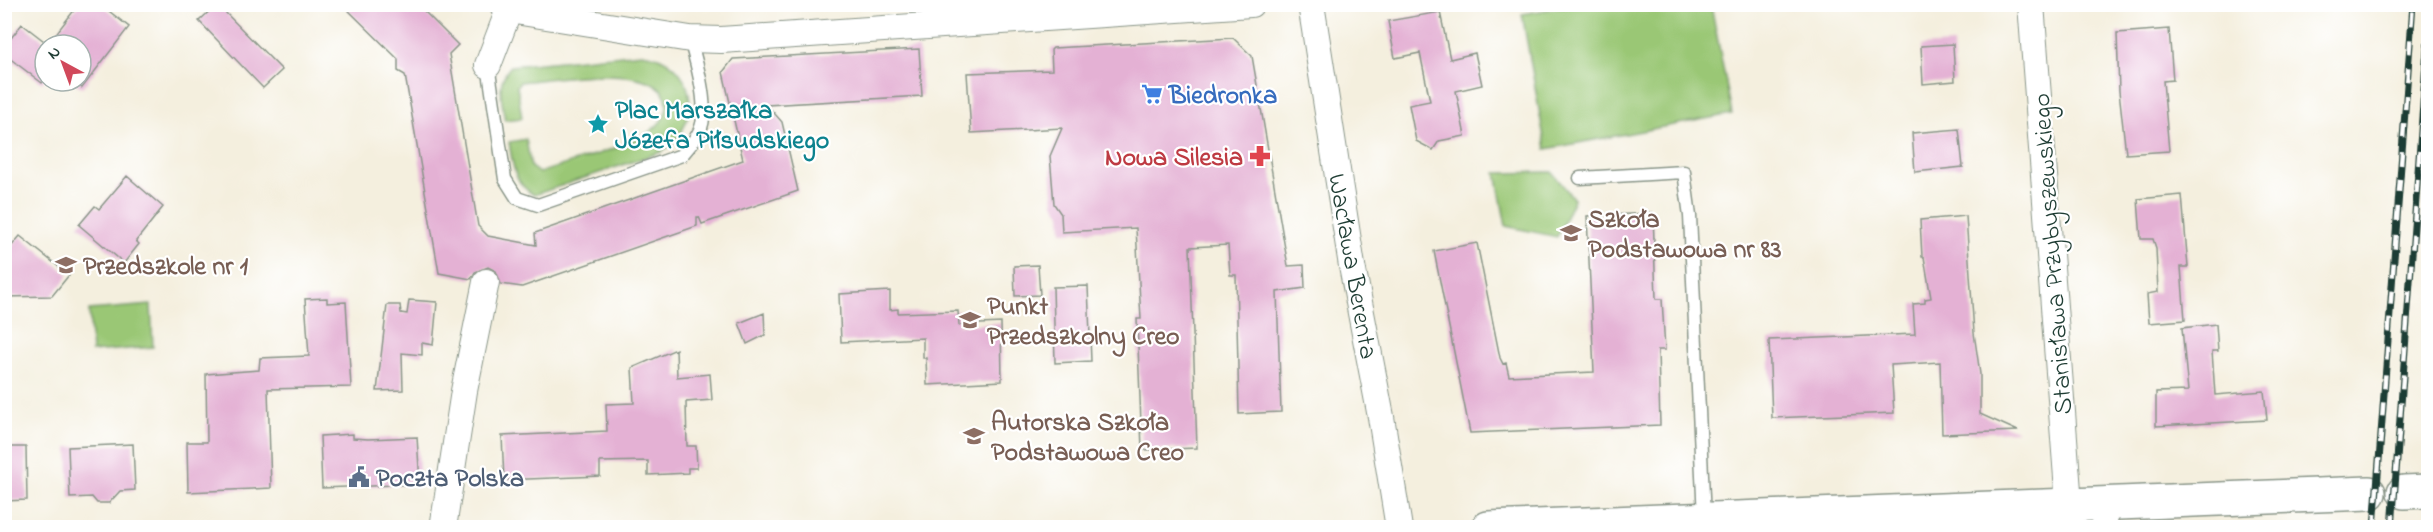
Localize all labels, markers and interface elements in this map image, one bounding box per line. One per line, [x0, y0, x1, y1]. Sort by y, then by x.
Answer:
north arrow [33, 33, 93, 93]
text: N [43, 40, 67, 66]
place label: Biedronka [1168, 78, 1277, 116]
supermarket icon: Biedronka [1140, 82, 1164, 106]
street label: Stanisława Przybyszewskiego [2024, 92, 2084, 416]
place label: Plac Marszałka Józefa Piłsudskiego [615, 93, 829, 162]
place icon: Plac Marszałka Józefa Piłsudskiego [586, 112, 610, 136]
place label: Nowa Silesia [1105, 140, 1243, 178]
pharmacy icon: Nowa Silesia [1248, 144, 1272, 168]
street label: Wacława Berenta [1316, 171, 1386, 362]
place label: Szkoła Podstawowa nr 83 [1588, 202, 1782, 270]
school or university icon: Szkoła Podstawowa nr 83 [1559, 221, 1583, 245]
place label: Przedszkole nr 1 [83, 249, 249, 287]
school or university icon: Przedszkole nr 1 [54, 253, 78, 277]
place label: Punkt Przedszkolny Creo [987, 289, 1180, 357]
school or university icon: Punkt Przedszkolny Creo [958, 308, 982, 332]
place label: Autorska Szkoła Podstawowa Creo [991, 405, 1184, 473]
school or university icon: Autorska Szkoła Podstawowa Creo [962, 424, 986, 448]
place label: Poczta Polska [376, 461, 524, 499]
public building icon: Poczta Polska [347, 465, 371, 489]

